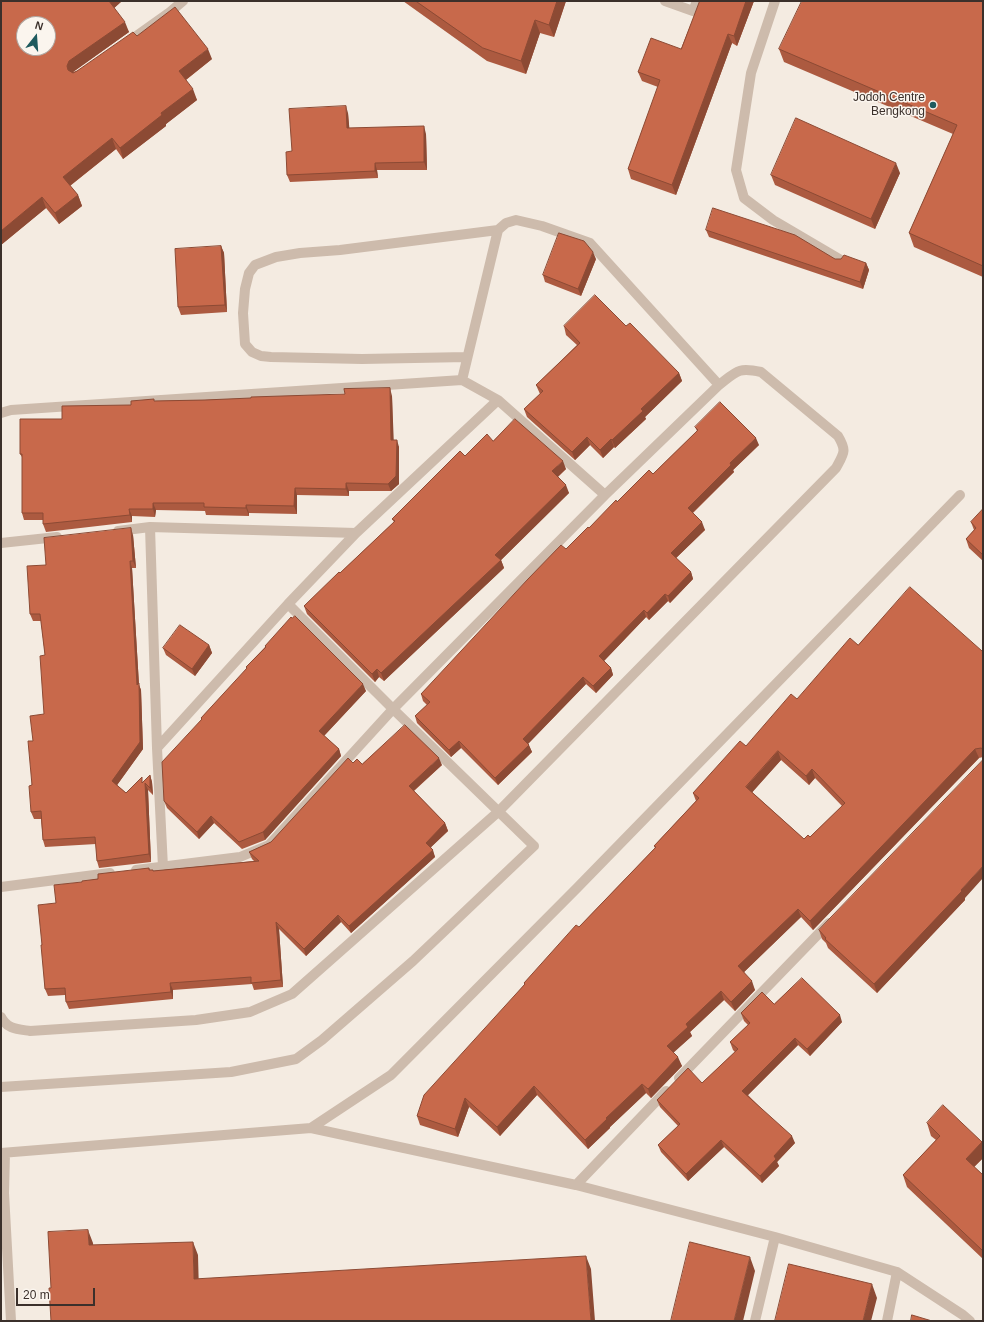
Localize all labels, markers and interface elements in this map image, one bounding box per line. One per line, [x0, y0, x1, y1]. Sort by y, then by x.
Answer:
north arrow [16, 16, 56, 56]
text: N [34, 19, 45, 32]
place label: Jodoh Centre Bengkong [853, 91, 925, 119]
marker: Jodoh Centre Bengkong [928, 100, 938, 110]
scale bar [18, 1280, 97, 1306]
text: 20 m [23, 1288, 50, 1302]

